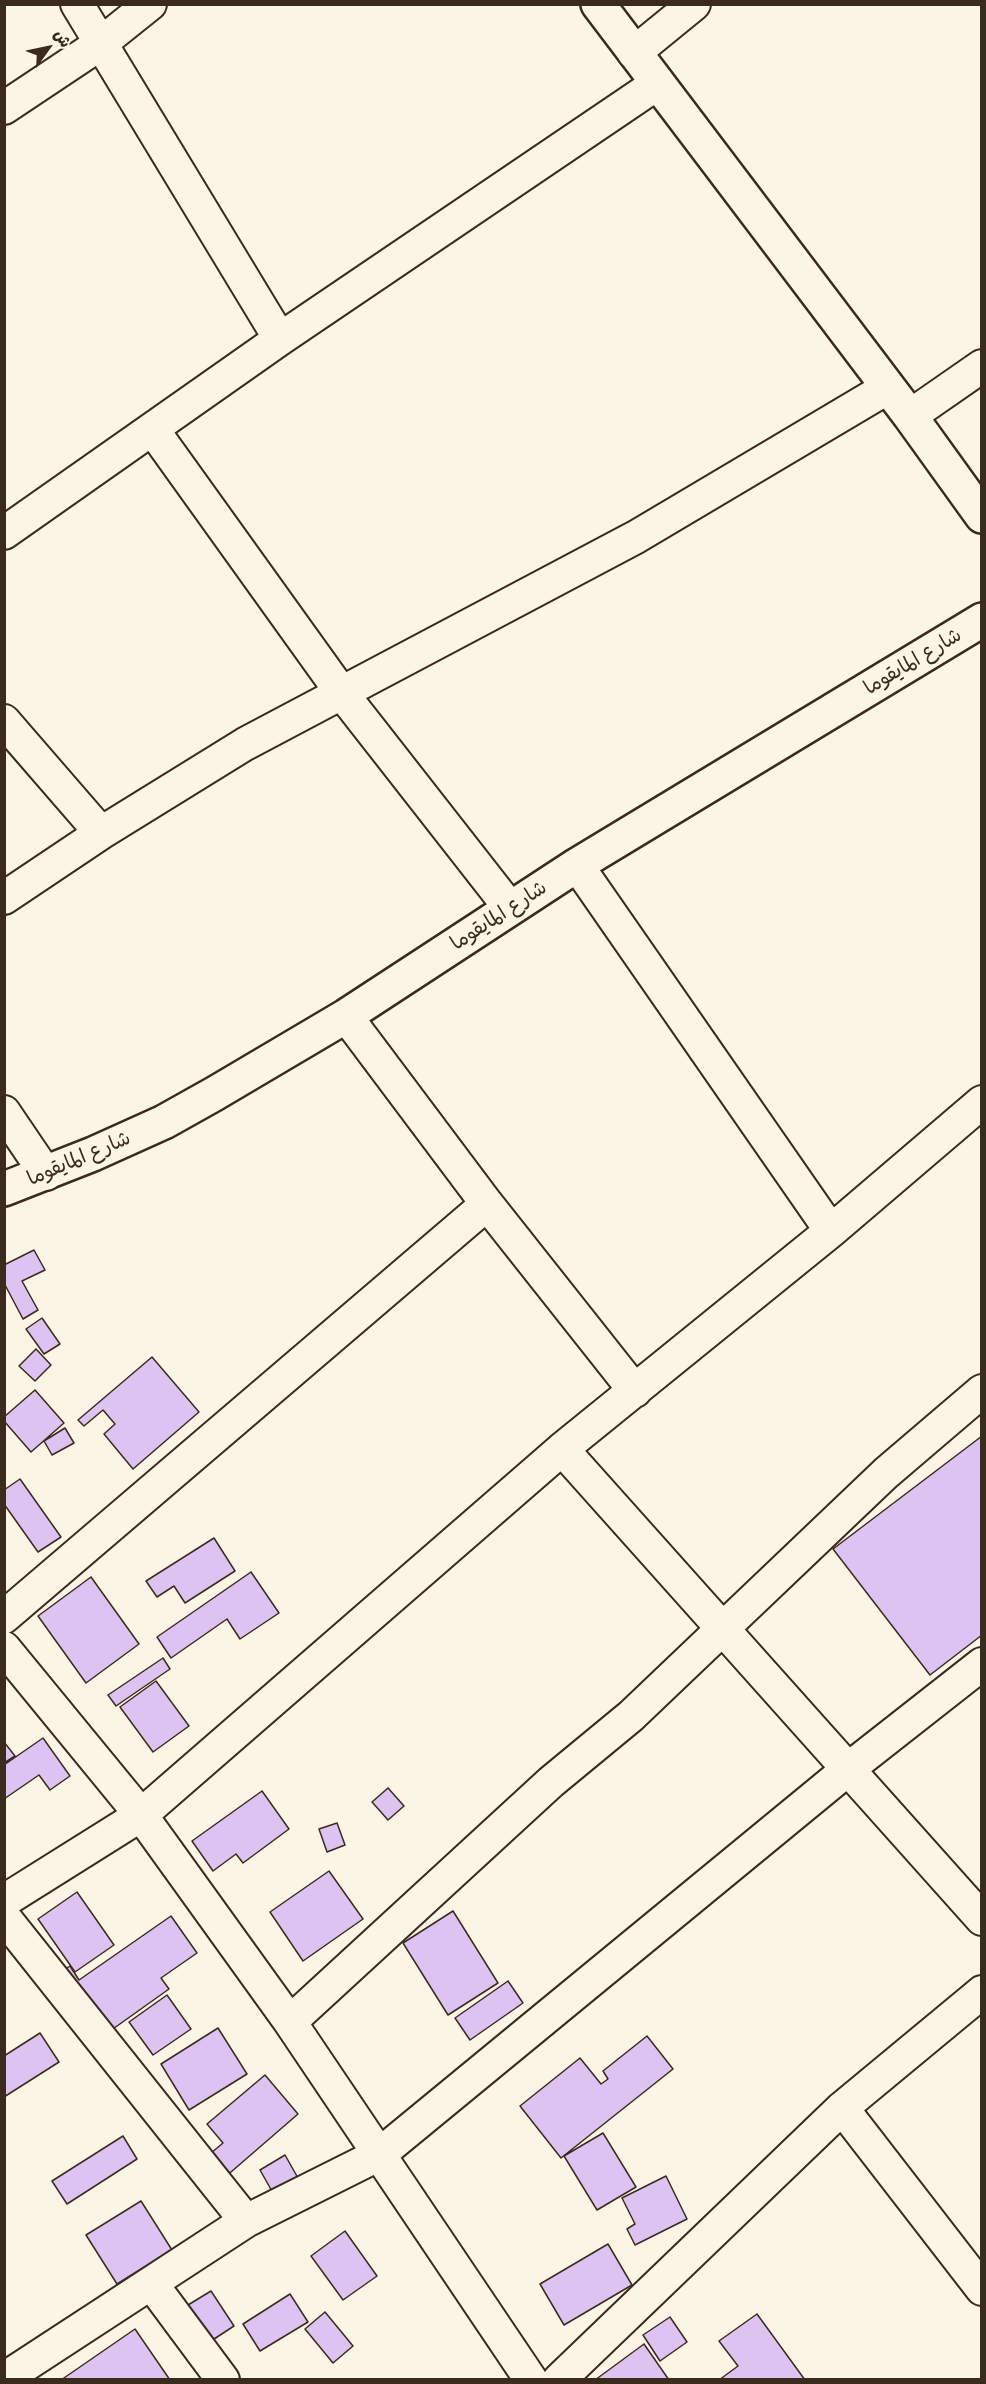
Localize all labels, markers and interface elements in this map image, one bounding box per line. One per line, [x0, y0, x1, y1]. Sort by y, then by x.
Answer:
north arrow [18, 18, 78, 78]
text: ش [49, 25, 77, 52]
street label: شارع المايقوما [860, 623, 966, 701]
street label: شارع المايقوما [446, 876, 552, 956]
street label: شارع المايقوما [24, 1126, 134, 1192]

